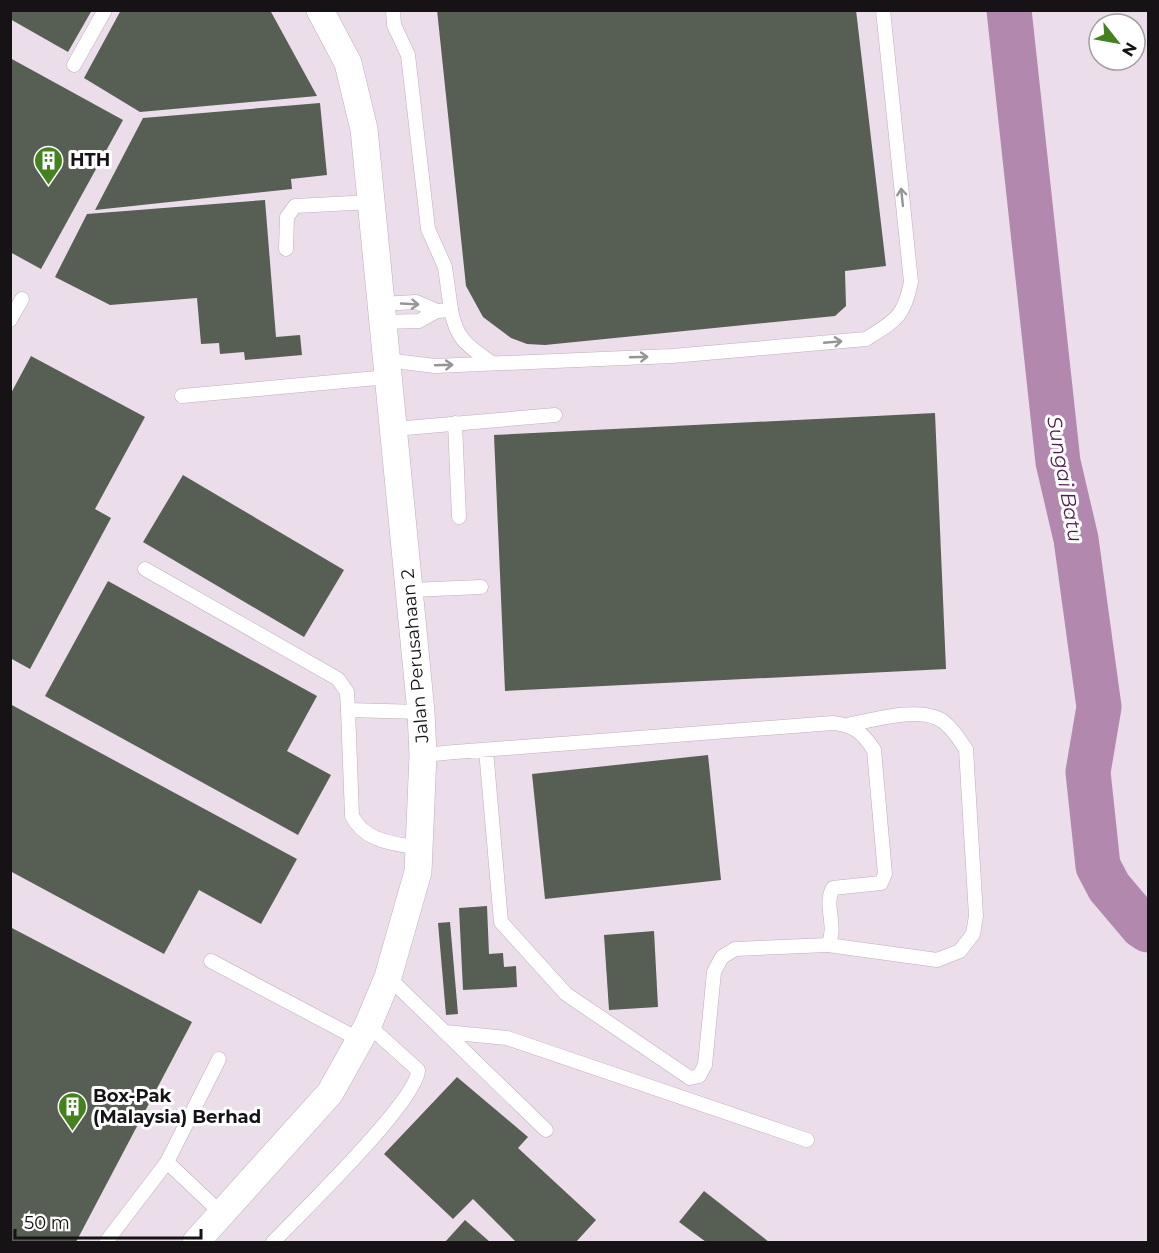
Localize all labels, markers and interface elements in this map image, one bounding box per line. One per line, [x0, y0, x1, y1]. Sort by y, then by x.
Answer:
north arrow [1087, 12, 1147, 72]
text: N [1118, 39, 1141, 60]
building icon: HTH [33, 144, 65, 186]
place label: HTH [70, 149, 110, 171]
one-way arrow [896, 188, 907, 208]
one-way arrow [400, 298, 419, 309]
one-way arrow [823, 336, 843, 347]
one-way arrow [628, 352, 648, 363]
one-way arrow [434, 360, 454, 371]
water label: Sungai Batu [1042, 414, 1088, 544]
street label: Jalan Perusahaan 2 [396, 568, 434, 745]
place label: Box-Pak (Malaysia) Berhad [93, 1085, 261, 1128]
building icon: Box-Pak (Malaysia) Berhad [56, 1090, 88, 1132]
scale bar [15, 1202, 201, 1240]
text: 50 m [24, 1212, 70, 1234]

